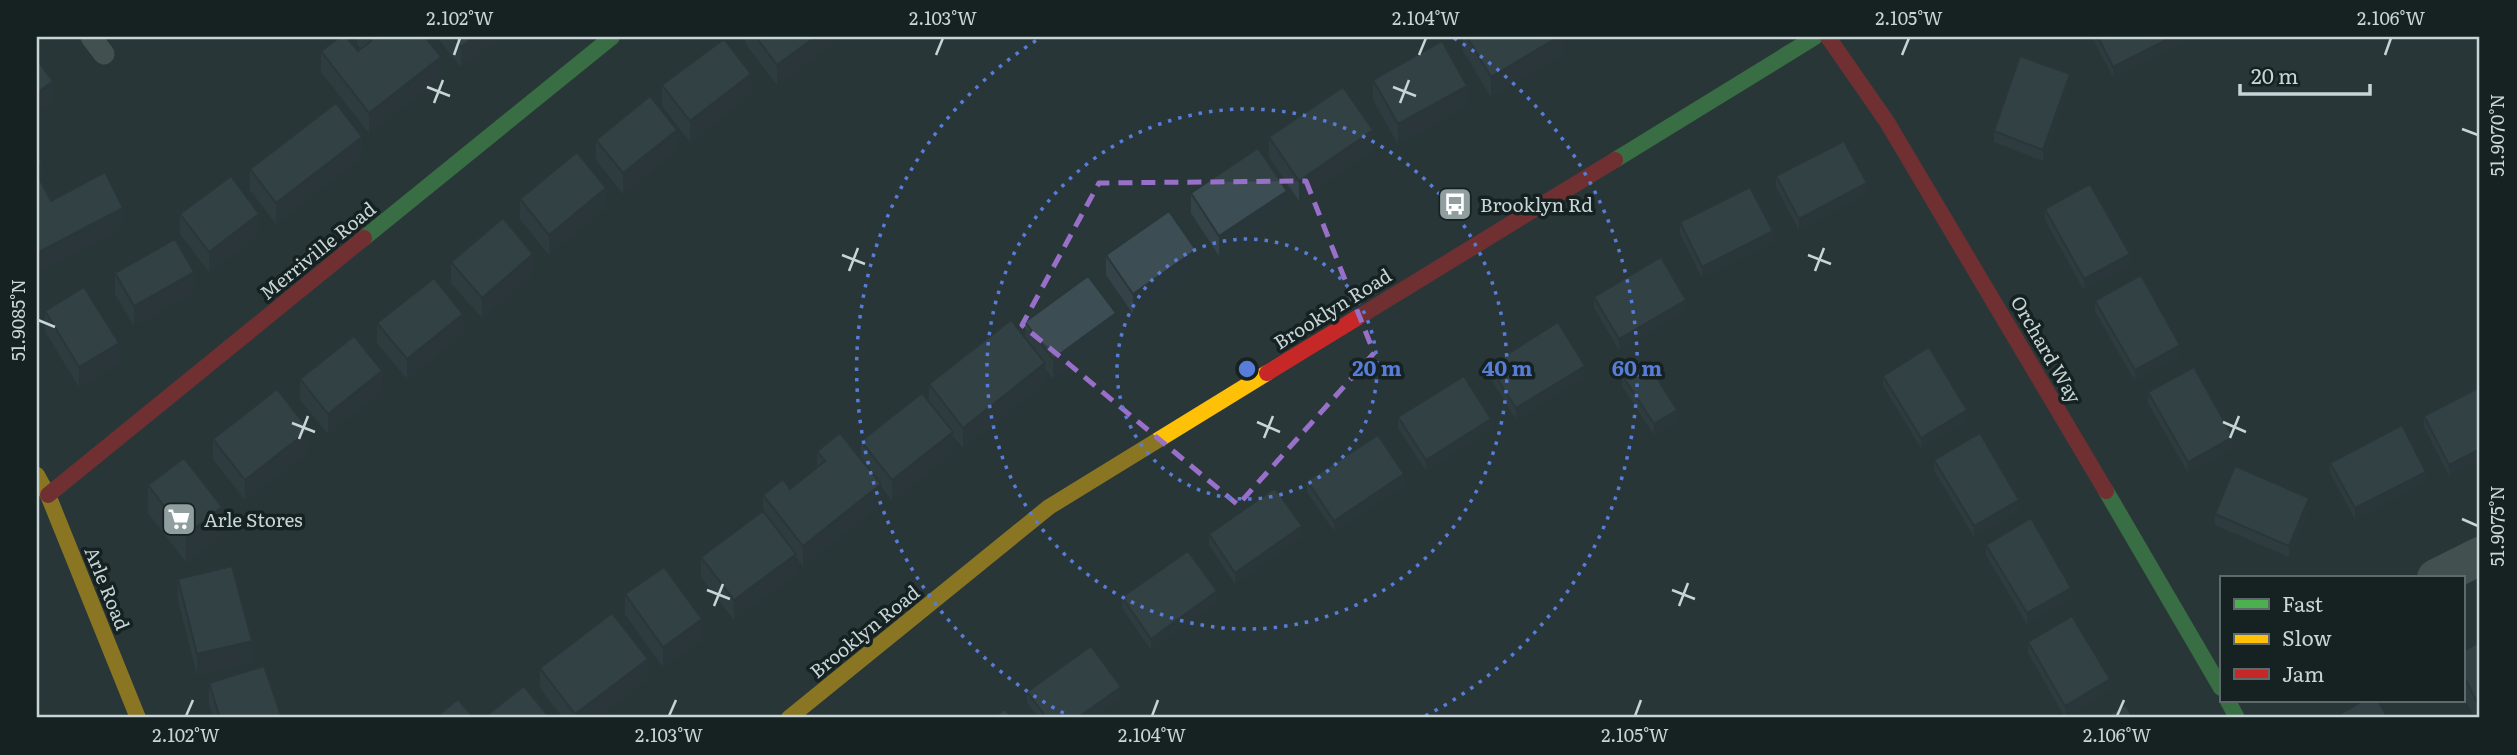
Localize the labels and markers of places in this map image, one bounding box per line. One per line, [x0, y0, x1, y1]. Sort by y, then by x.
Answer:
bus stop icon: Brooklyn Rd [1436, 185, 1474, 223]
place label: Brooklyn Rd [1480, 190, 1593, 218]
centre of rings [1235, 357, 1259, 381]
supermarket icon: Arle Stores [160, 500, 198, 538]
place label: Arle Stores [204, 505, 303, 533]

